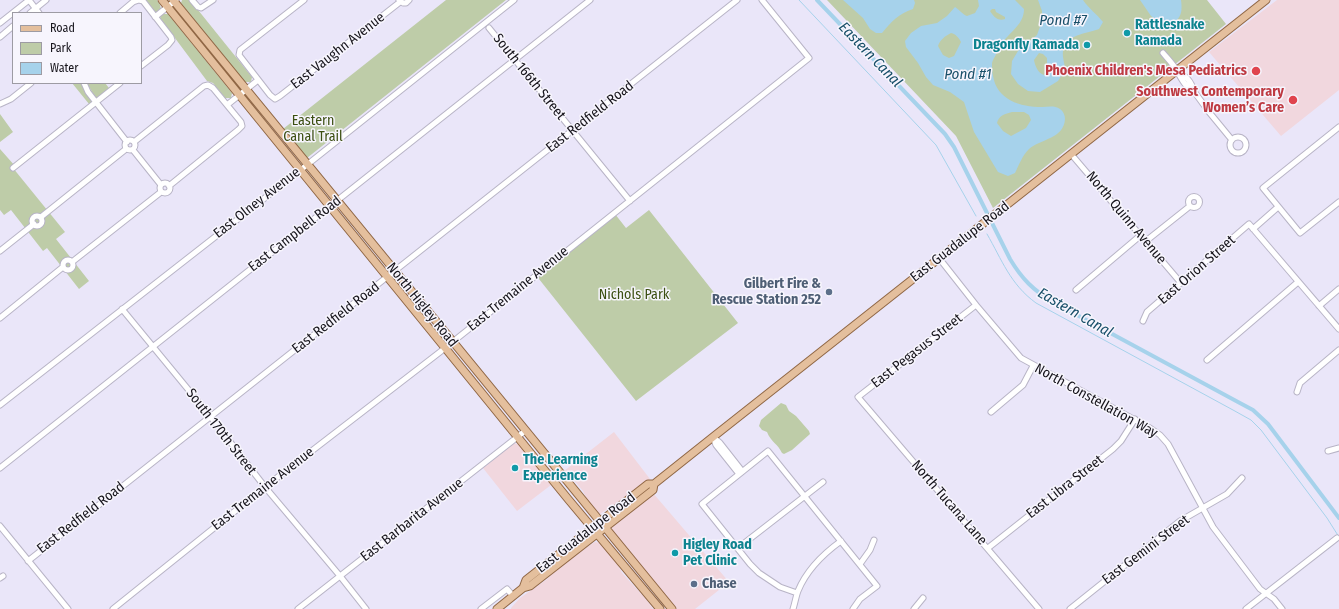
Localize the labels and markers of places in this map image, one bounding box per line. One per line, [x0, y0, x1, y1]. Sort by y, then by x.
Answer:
place label: Rattlesnake Ramada [1135, 17, 1205, 50]
marker: Rattlesnake Ramada [1122, 28, 1132, 38]
place label: Dragonfly Ramada [973, 37, 1079, 53]
marker: Dragonfly Ramada [1082, 40, 1092, 50]
place label: Phoenix Children's Mesa Pediatrics [1045, 63, 1247, 79]
marker: Phoenix Children's Mesa Pediatrics [1250, 65, 1262, 77]
place label: Southwest Contemporary Women’s Care [1136, 84, 1284, 116]
marker: Southwest Contemporary Women’s Care [1287, 94, 1299, 106]
place label: Gilbert Fire & Rescue Station 252 [712, 276, 821, 308]
marker: Gilbert Fire & Rescue Station 252 [824, 287, 834, 297]
place label: The Learning Experience [523, 452, 598, 484]
marker: The Learning Experience [510, 463, 520, 473]
place label: Higley Road Pet Clinic [683, 537, 752, 570]
marker: Higley Road Pet Clinic [670, 548, 680, 558]
place label: Chase [702, 576, 737, 592]
marker: Chase [689, 579, 699, 589]

